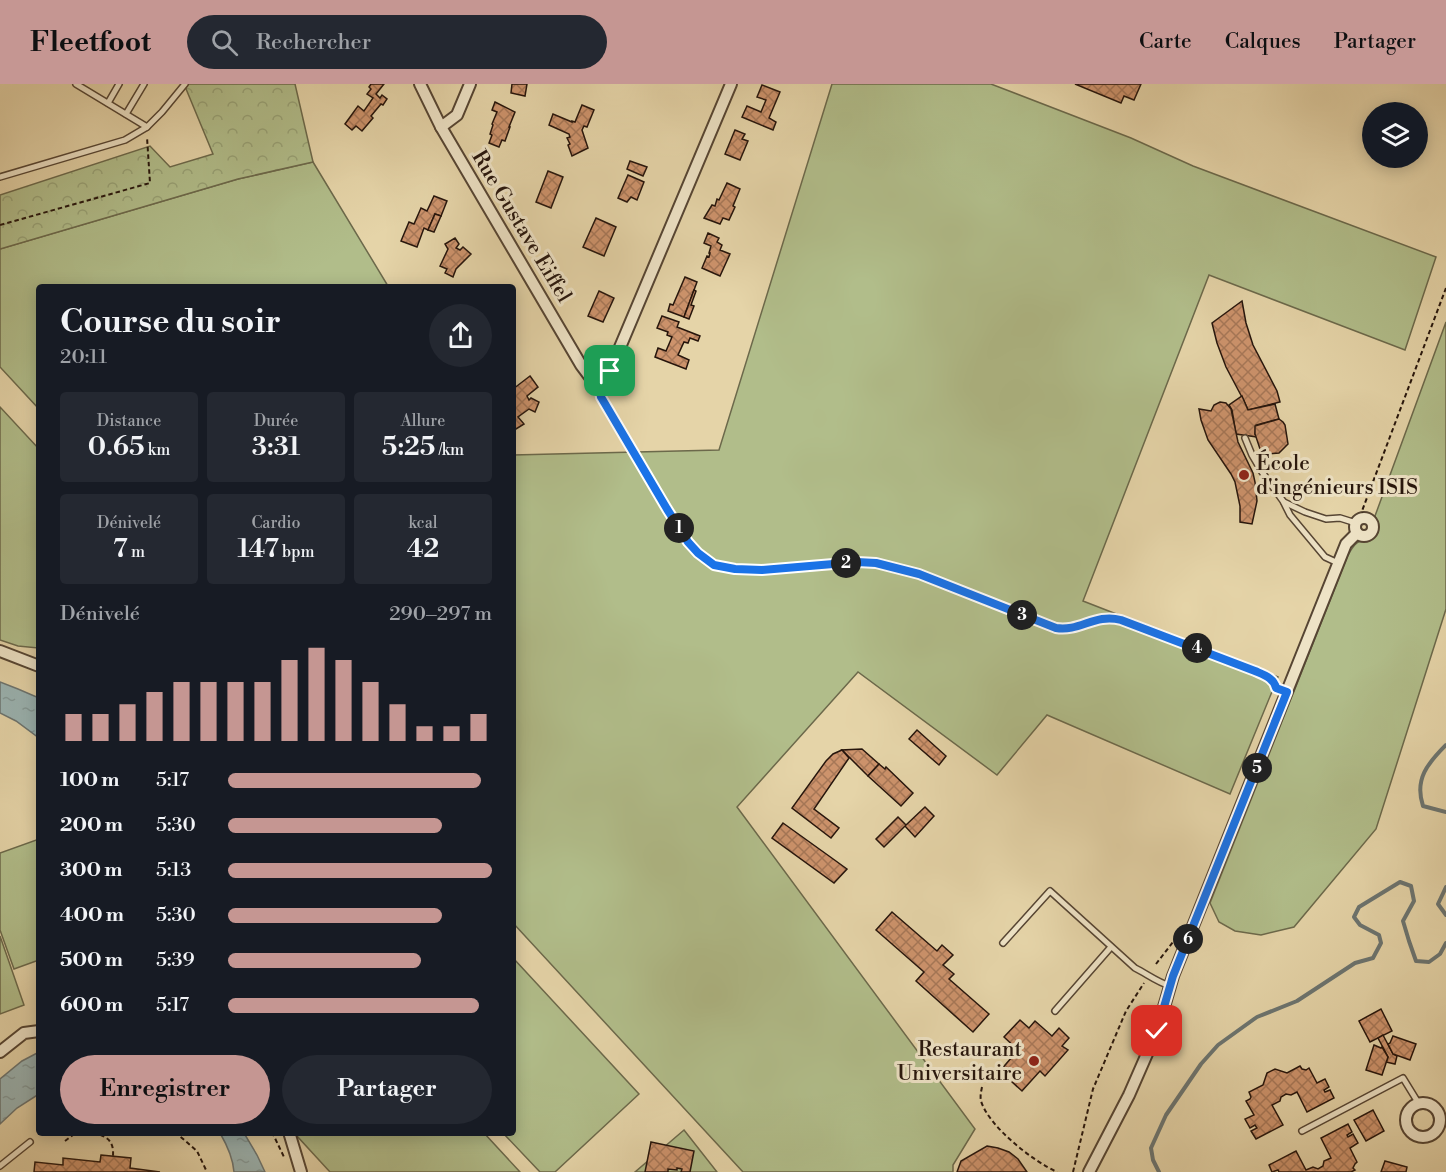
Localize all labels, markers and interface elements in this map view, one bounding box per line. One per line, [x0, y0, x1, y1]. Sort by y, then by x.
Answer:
search box [187, 15, 607, 69]
text: Fleetfoot [30, 25, 151, 60]
icon: search [208, 26, 241, 59]
text: Rechercher [256, 29, 371, 56]
text: Carte [1139, 29, 1192, 55]
text: Calques [1225, 29, 1301, 55]
text: Partager [1334, 29, 1416, 55]
map controls [1362, 102, 1428, 168]
button: layers [1362, 102, 1428, 168]
street label: Rue Gustave Eiffel [465, 146, 577, 307]
text: Course du soir [60, 302, 281, 343]
button: share [429, 304, 492, 367]
text: 20:11 [60, 345, 107, 370]
pin [584, 345, 635, 396]
icon: arrive [593, 354, 626, 387]
text: Distance [97, 411, 161, 431]
text: Durée [254, 411, 298, 431]
text: Allure [401, 411, 445, 431]
text: 0.65 [88, 431, 145, 463]
text: 3:31 [252, 431, 300, 463]
text: 5:25 [382, 431, 435, 463]
text: km [145, 440, 170, 460]
text: /km [435, 440, 464, 460]
place label: École d'ingénieurs ISIS [1256, 449, 1418, 501]
marker: École d'ingénieurs ISIS [1237, 468, 1251, 482]
text: Dénivelé [97, 513, 161, 533]
text: Cardio [251, 513, 301, 533]
text: kcal [408, 513, 438, 533]
pin: 1 [664, 513, 694, 543]
text: 1 [675, 518, 683, 538]
text: 7 [113, 533, 128, 565]
text: 147 [238, 533, 279, 565]
text: 42 [407, 533, 439, 565]
text: m [128, 542, 145, 562]
text: bpm [279, 542, 314, 562]
pin: 2 [831, 548, 861, 578]
text: 2 [841, 553, 851, 573]
pin: 3 [1007, 600, 1037, 630]
text: Dénivelé [60, 602, 140, 627]
text: 290–297 m [389, 602, 492, 627]
text: 3 [1017, 605, 1027, 625]
pin: 4 [1182, 633, 1212, 663]
text: 4 [1192, 638, 1202, 658]
pin: 5 [1242, 753, 1272, 783]
text: 5 [1252, 758, 1262, 778]
text: 100 m [60, 768, 119, 793]
text: 5:17 [156, 768, 189, 793]
text: 200 m [60, 813, 123, 838]
text: 5:30 [156, 813, 196, 838]
text: 300 m [60, 858, 123, 883]
text: 5:13 [156, 858, 191, 883]
text: 400 m [60, 903, 124, 928]
text: 5:30 [156, 903, 196, 928]
pin: 6 [1173, 924, 1203, 954]
text: 6 [1183, 929, 1193, 949]
text: 500 m [60, 948, 123, 973]
text: 5:39 [156, 948, 195, 973]
text: 600 m [60, 993, 123, 1018]
text: 5:17 [156, 993, 189, 1018]
pin [1131, 1005, 1182, 1056]
icon: check [1140, 1014, 1173, 1047]
place label: Restaurant Universitaire [897, 1037, 1023, 1087]
marker: Restaurant Universitaire [1027, 1054, 1041, 1068]
button: Enregistrer [60, 1055, 270, 1124]
button: Partager [282, 1055, 492, 1124]

